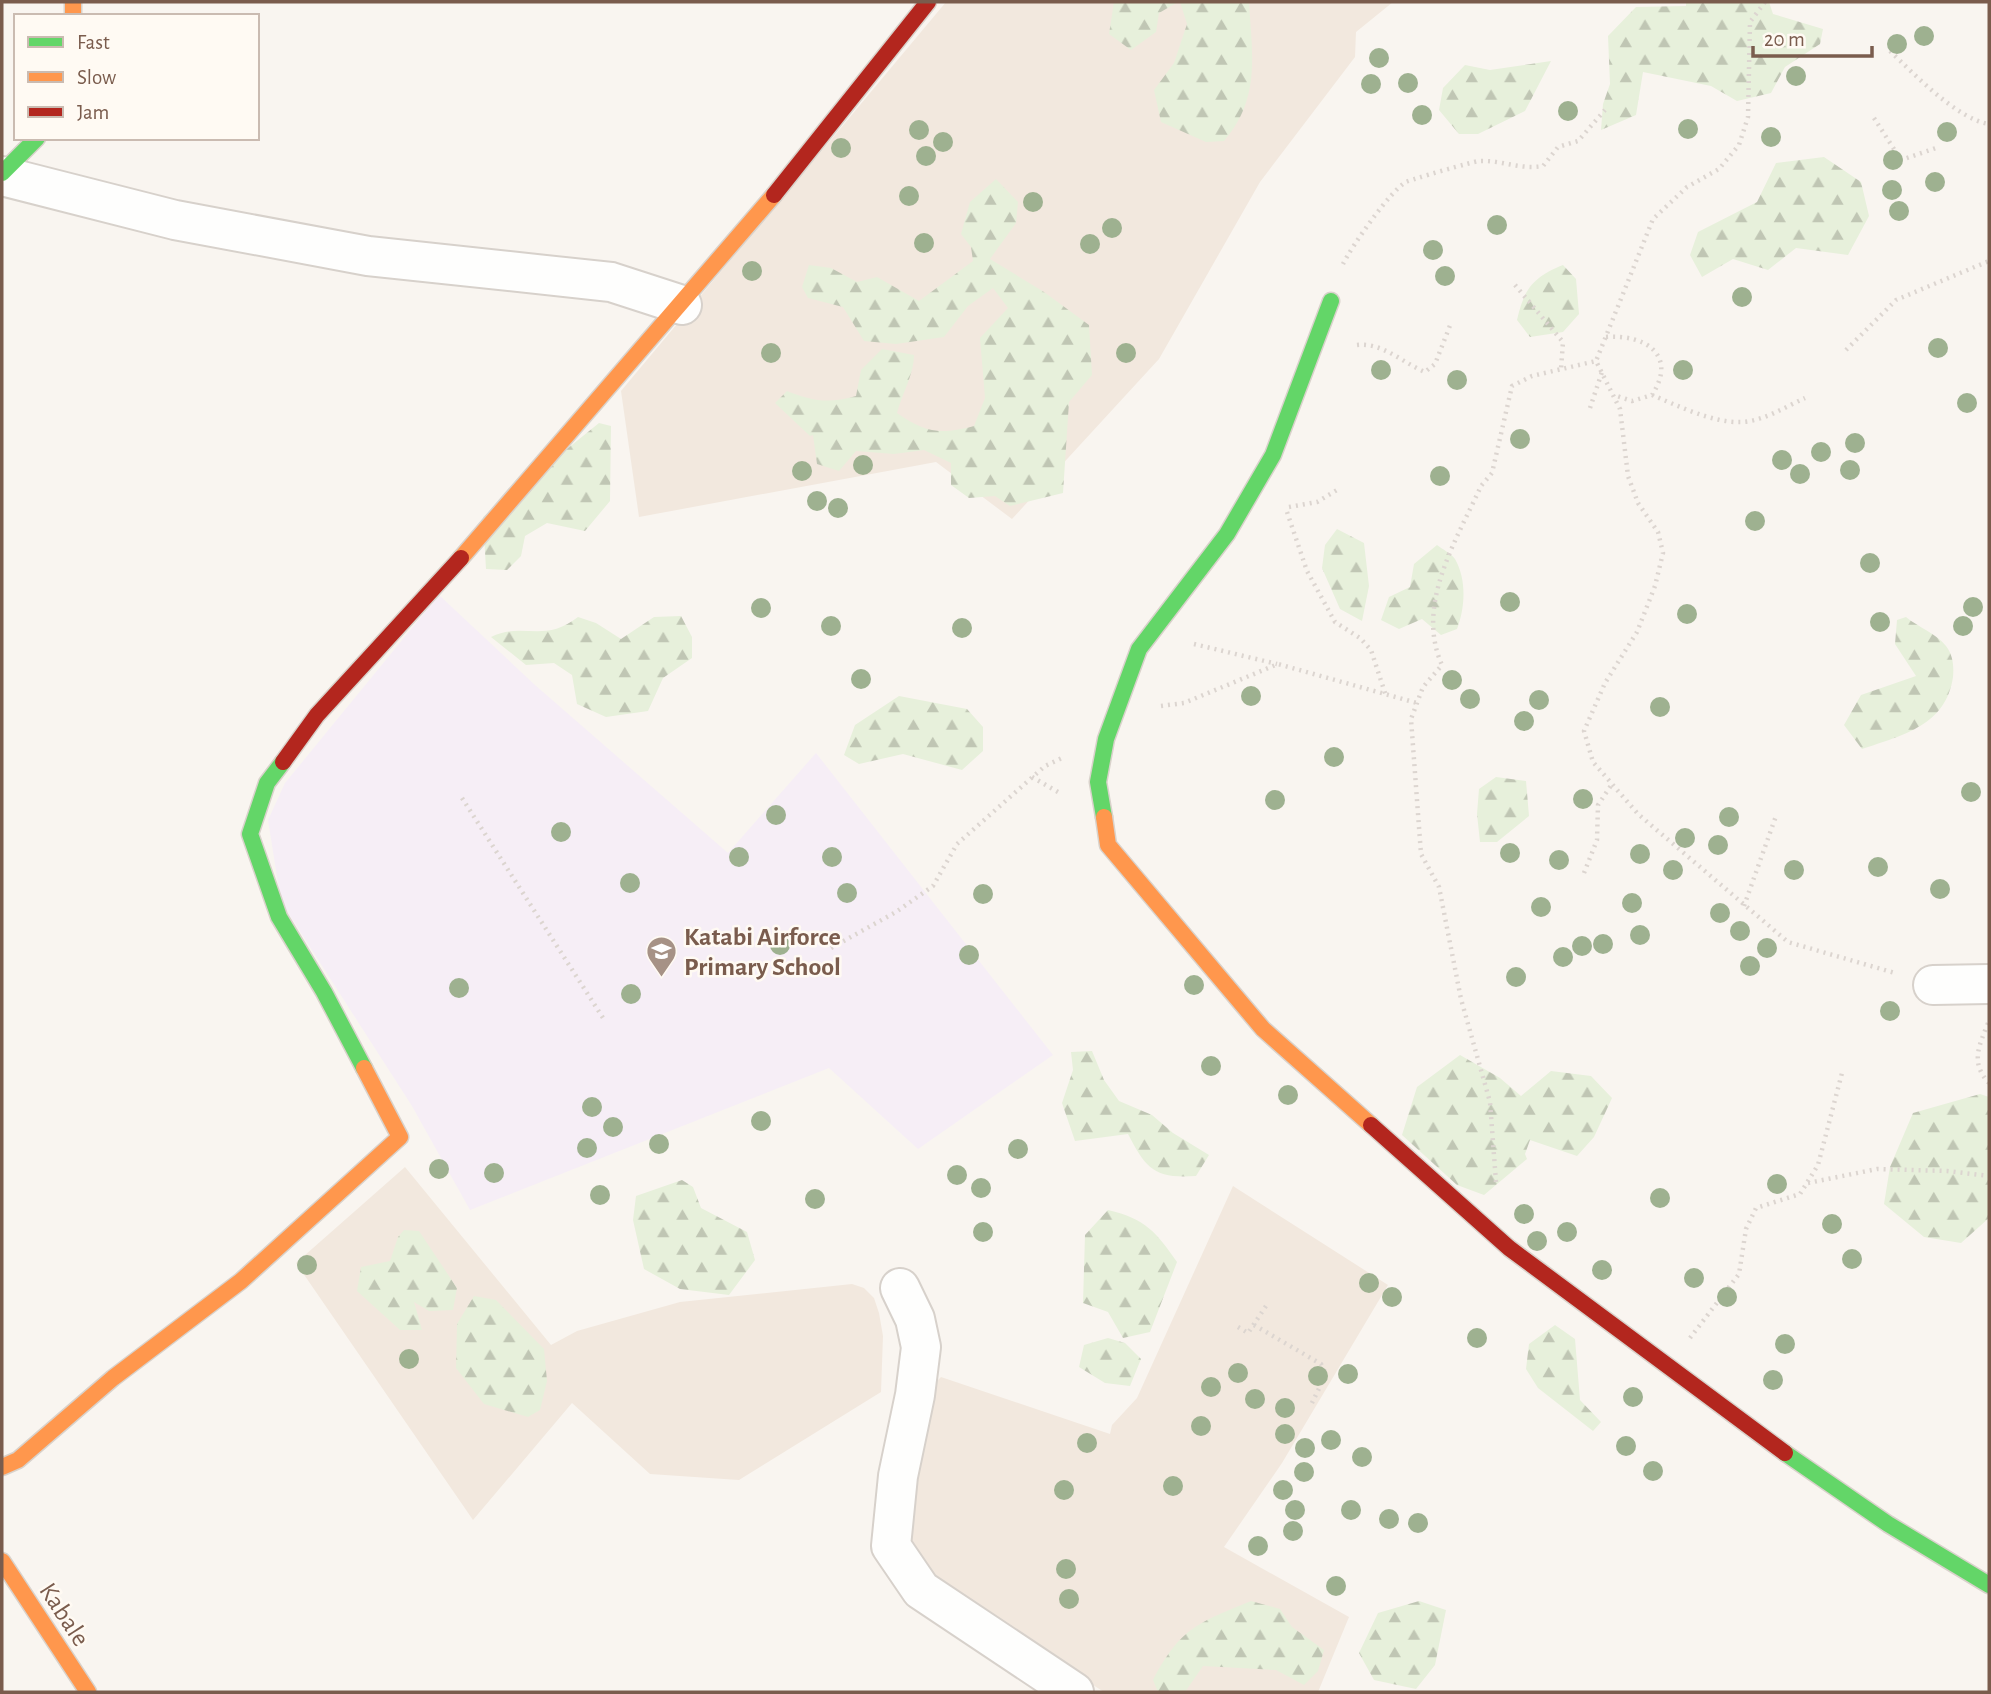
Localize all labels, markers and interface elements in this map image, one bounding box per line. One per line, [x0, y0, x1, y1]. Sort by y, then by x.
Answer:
legend [14, 14, 259, 140]
scale bar [1753, 14, 1872, 58]
text: 20 m [1764, 29, 1805, 50]
text: Fast [77, 32, 110, 53]
text: Slow [77, 67, 116, 88]
text: Jam [77, 102, 109, 123]
place label: Katabi Airforce Primary School [684, 924, 841, 980]
school or university icon: Katabi Airforce Primary School [644, 934, 678, 978]
street label: Kabale [34, 1578, 94, 1651]

